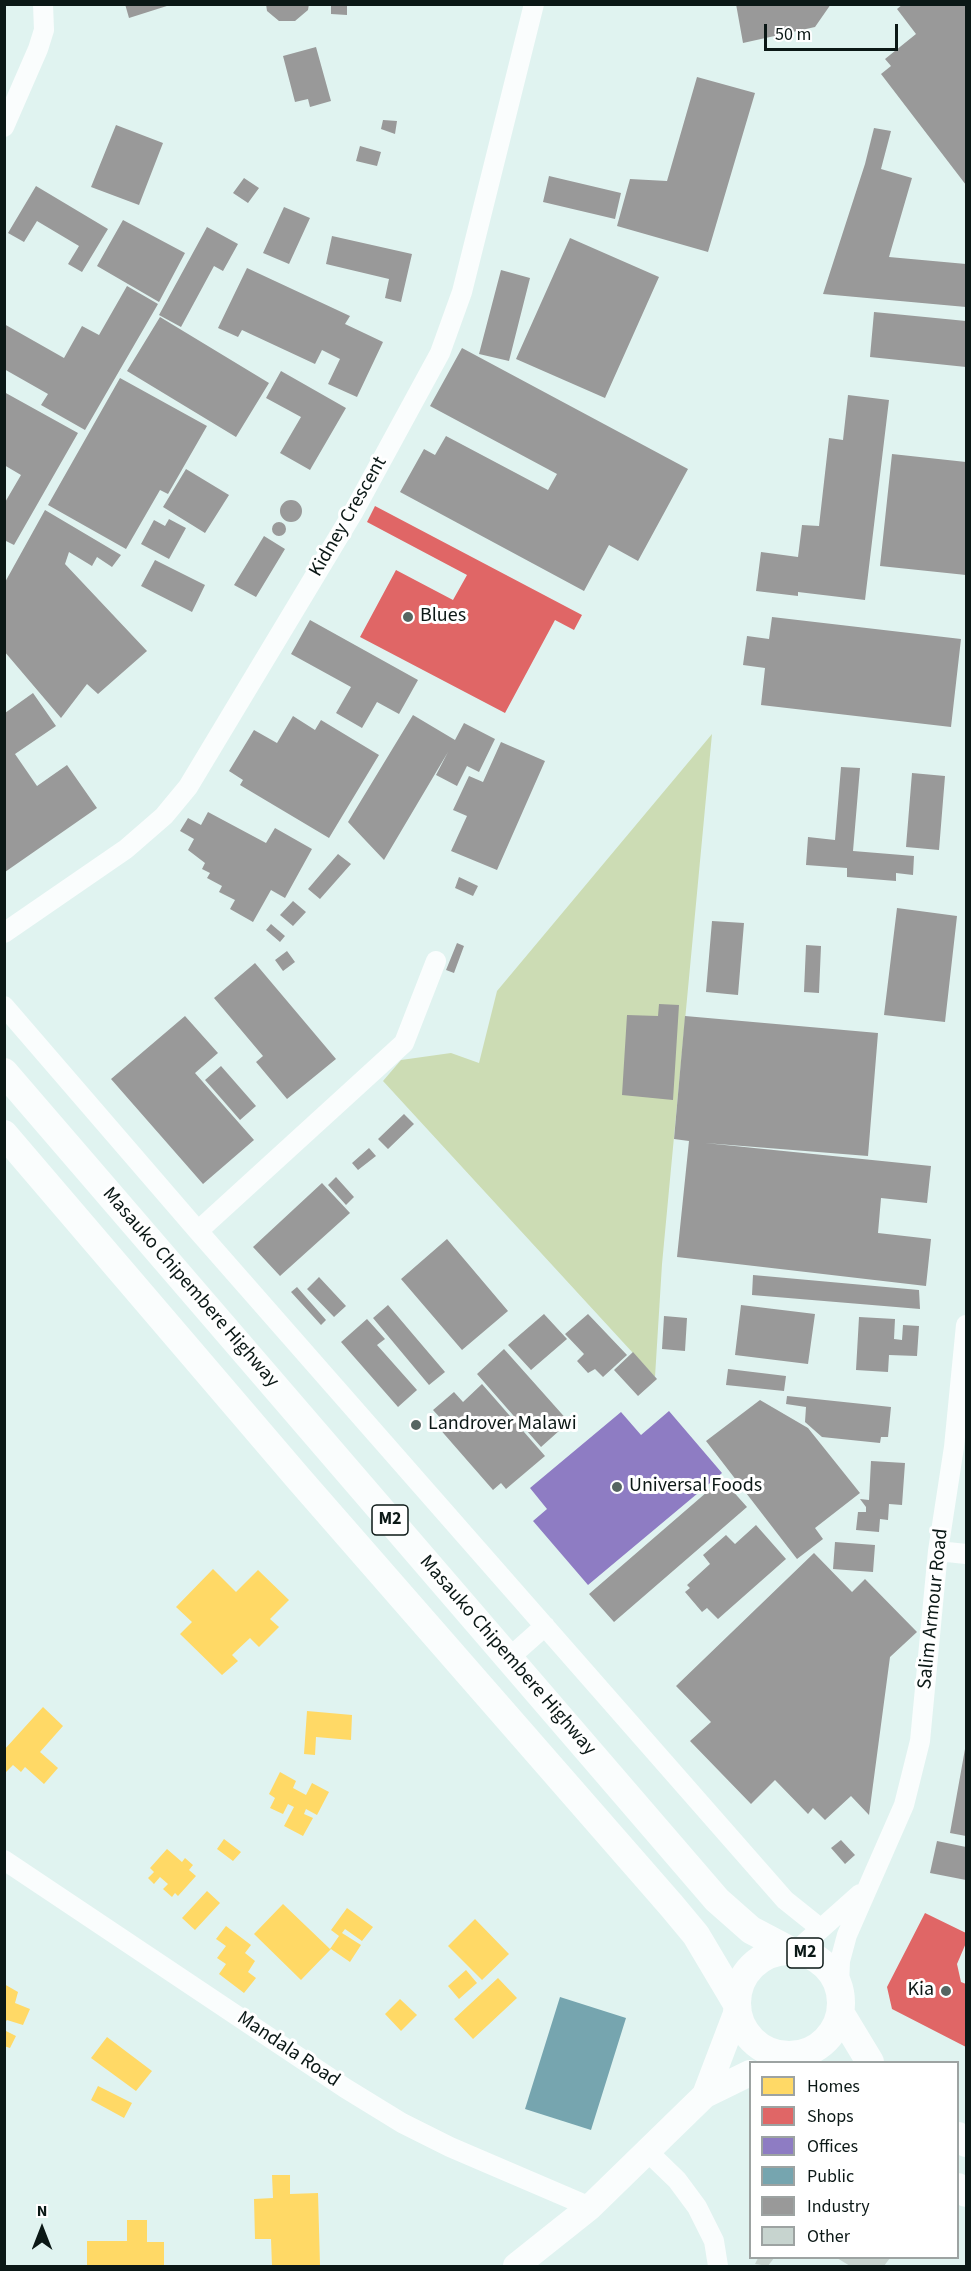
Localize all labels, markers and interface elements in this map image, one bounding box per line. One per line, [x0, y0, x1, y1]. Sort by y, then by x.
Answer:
scale bar [767, 12, 900, 50]
text: 50 m [775, 22, 811, 47]
street label: Kidney Crescent [305, 453, 393, 581]
place label: Blues [420, 605, 466, 629]
marker: Blues [401, 610, 415, 624]
street label: Masauko Chipembere Highway [97, 1183, 283, 1393]
place label: Landrover Malawi [428, 1413, 577, 1437]
marker: Landrover Malawi [409, 1418, 423, 1432]
place label: Universal Foods [629, 1475, 762, 1499]
marker: Universal Foods [610, 1480, 624, 1494]
road number: M2 [372, 1505, 408, 1535]
street label: Salim Armour Road [914, 1528, 954, 1690]
street label: Masauko Chipembere Highway [414, 1551, 600, 1761]
road number: M2 [787, 1938, 823, 1968]
place label: Kia [907, 1979, 934, 2003]
marker: Kia [939, 1984, 953, 1998]
street label: Mandala Road [232, 2007, 344, 2093]
legend [749, 2061, 959, 2259]
text: Homes [807, 2074, 860, 2099]
text: Shops [807, 2104, 854, 2129]
text: Offices [807, 2134, 858, 2159]
text: Public [807, 2164, 854, 2189]
text: Industry [807, 2194, 870, 2219]
north arrow [12, 2199, 72, 2259]
text: N [37, 2200, 47, 2222]
text: Other [807, 2224, 850, 2249]

